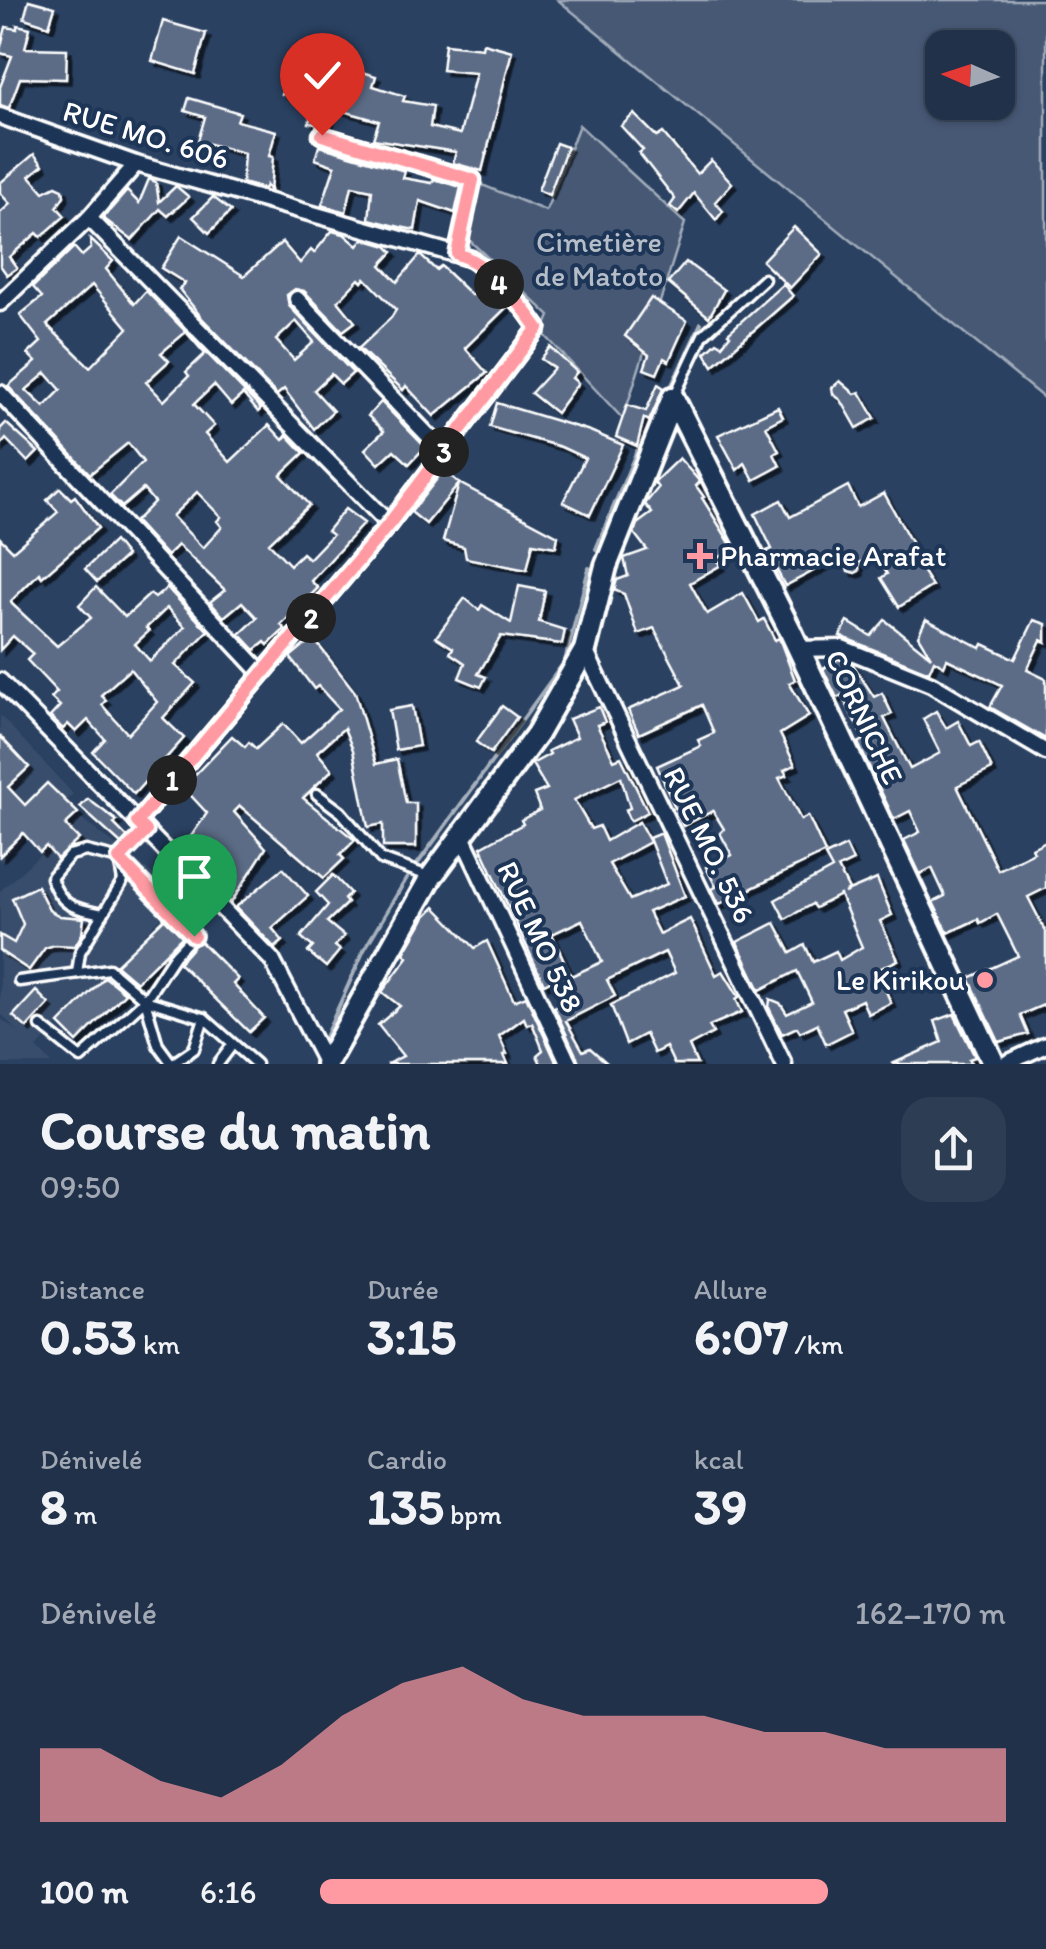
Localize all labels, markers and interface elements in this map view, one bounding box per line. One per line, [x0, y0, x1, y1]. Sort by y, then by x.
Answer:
north arrow [925, 30, 1015, 120]
map controls [925, 30, 1015, 120]
pin [280, 33, 365, 136]
icon: check [295, 48, 350, 103]
street label: RUE MO. 606 [59, 92, 234, 177]
park label: Cimetière de Matoto [535, 223, 663, 294]
pin: 4 [474, 259, 524, 309]
text: 4 [491, 267, 507, 301]
pin: 3 [419, 427, 469, 477]
text: 3 [436, 435, 452, 469]
place label: Pharmacie Arafat [720, 537, 946, 574]
marker: Pharmacie Arafat [689, 545, 711, 567]
pin: 2 [286, 593, 336, 643]
text: 2 [304, 601, 318, 635]
street label: CORNICHE [817, 644, 912, 790]
pin: 1 [147, 755, 197, 805]
street label: RUE MO. 536 [656, 760, 763, 929]
text: 1 [166, 763, 179, 797]
pin [152, 834, 237, 937]
icon: arrive [167, 849, 222, 904]
street label: RUE MO 538 [489, 855, 592, 1018]
place label: Le Kirikou [836, 961, 965, 998]
marker: Le Kirikou [974, 969, 996, 991]
text: Course du matin [40, 1097, 431, 1163]
button: share [901, 1097, 1006, 1202]
text: 09:50 [40, 1168, 121, 1206]
text: Distance [40, 1272, 145, 1306]
text: Durée [367, 1272, 439, 1306]
text: Allure [694, 1272, 768, 1306]
text: 0.53 [40, 1306, 137, 1367]
text: 3:15 [367, 1306, 456, 1367]
text: 6:07 [694, 1306, 788, 1367]
text: km [137, 1327, 180, 1361]
text: /km [788, 1327, 843, 1361]
text: Dénivelé [40, 1442, 142, 1476]
text: Cardio [367, 1442, 447, 1476]
text: kcal [694, 1442, 744, 1476]
text: 8 [40, 1476, 67, 1537]
text: 135 [367, 1476, 444, 1537]
text: 39 [694, 1476, 747, 1537]
text: m [67, 1497, 97, 1531]
text: bpm [444, 1497, 502, 1531]
text: Dénivelé [40, 1594, 157, 1632]
text: 162–170 m [855, 1594, 1006, 1632]
text: 100 m [40, 1873, 128, 1911]
text: 6:16 [200, 1873, 257, 1911]

